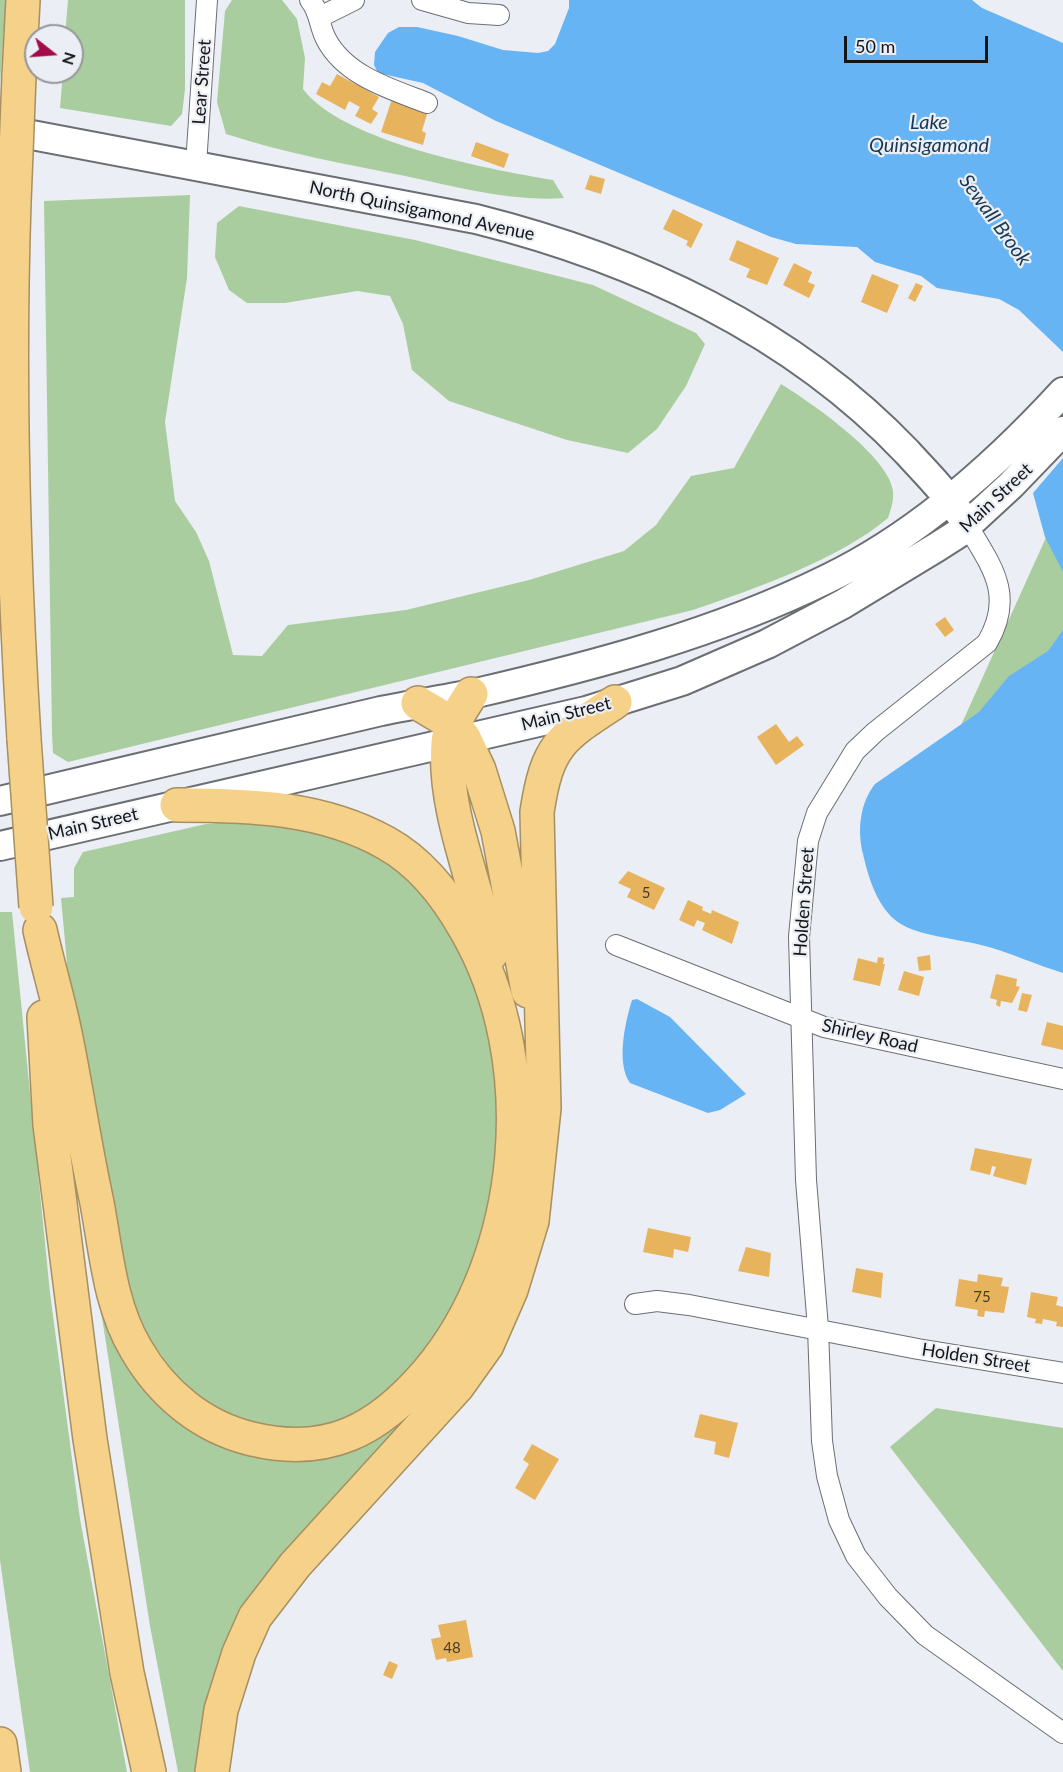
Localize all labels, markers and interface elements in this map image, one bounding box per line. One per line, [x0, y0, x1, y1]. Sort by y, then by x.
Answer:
north arrow [24, 24, 84, 84]
scale bar [847, 24, 991, 62]
text: 50 m [855, 35, 895, 57]
street label: Lear Street [188, 39, 216, 125]
text: N [59, 50, 81, 67]
water label: Lake Quinsigamond [869, 111, 989, 158]
water label: Sewall Brook [954, 170, 1036, 270]
street label: North Quinsigamond Avenue [307, 177, 537, 245]
street label: Main Street [955, 459, 1037, 537]
street label: Main Street [519, 692, 613, 736]
street label: Main Street [46, 803, 140, 845]
street label: Holden Street [789, 847, 819, 957]
house number: 5 [642, 884, 650, 902]
street label: Shirley Road [820, 1014, 920, 1058]
house number: 75 [973, 1288, 991, 1306]
street label: Holden Street [920, 1339, 1032, 1377]
house number: 48 [443, 1639, 461, 1657]

